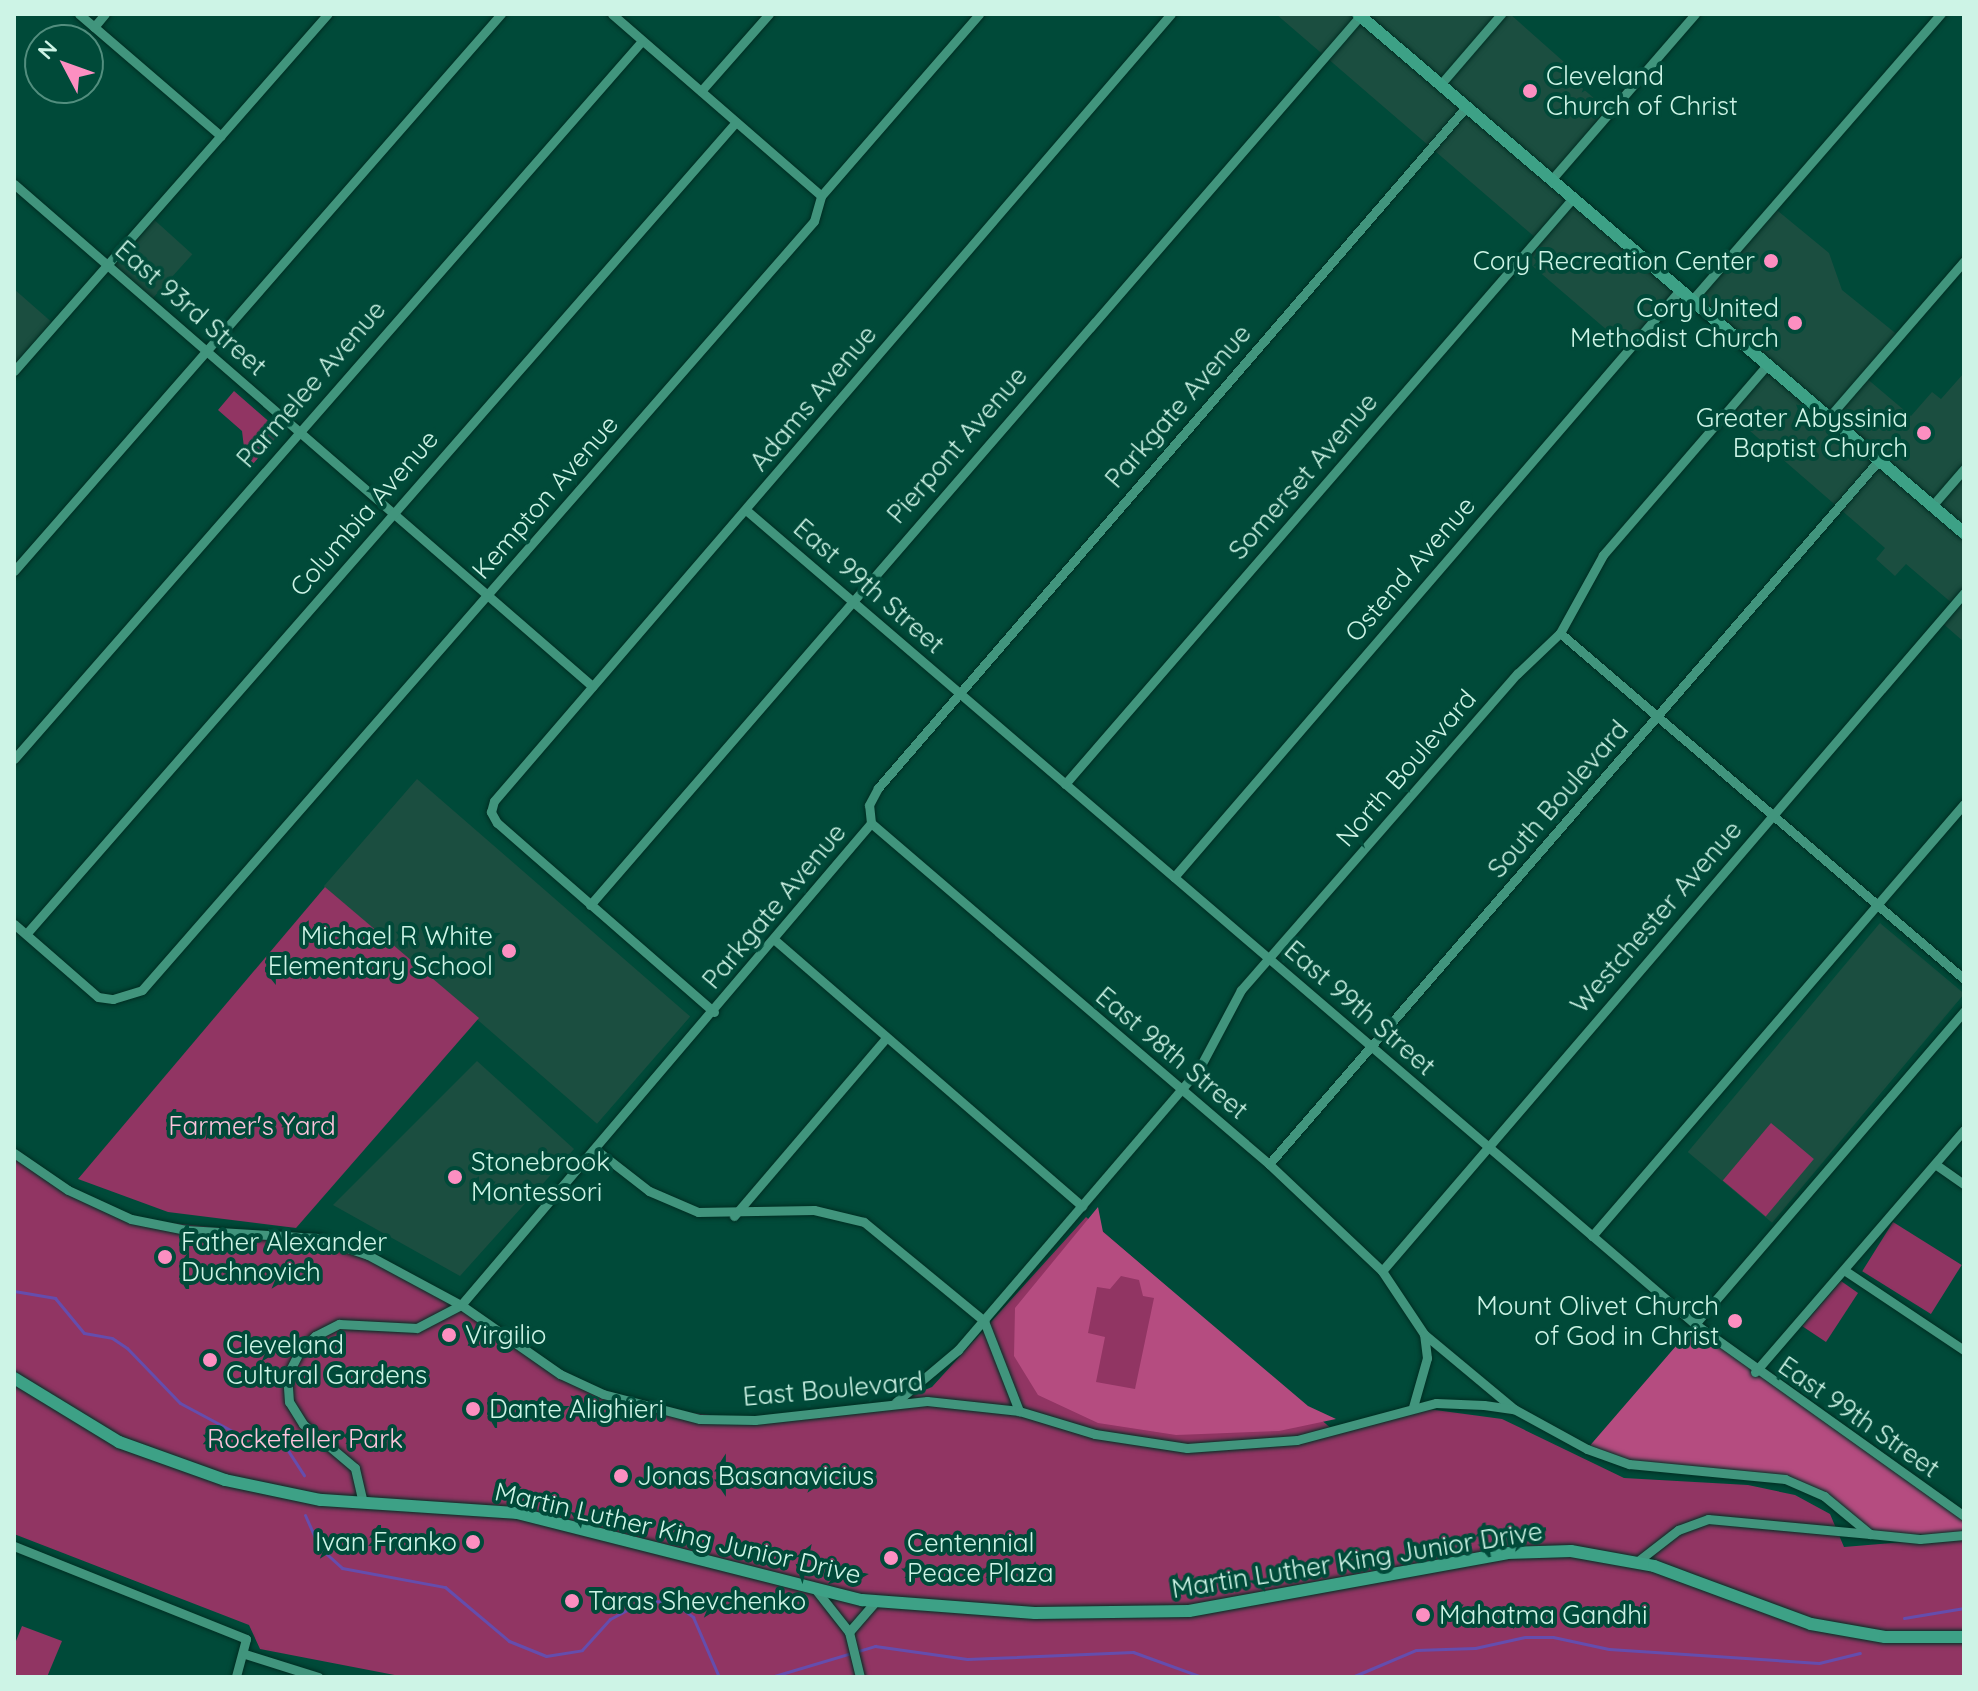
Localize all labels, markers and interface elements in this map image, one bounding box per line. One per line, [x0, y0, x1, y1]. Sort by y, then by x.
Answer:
north arrow [24, 24, 104, 104]
text: N [32, 34, 63, 65]
place label: Cleveland Church of Christ [1546, 60, 1738, 122]
marker: Cleveland Church of Christ [1521, 82, 1539, 100]
street label: East 93rd Street [109, 234, 273, 382]
place label: Cory Recreation Center [1473, 245, 1755, 277]
marker: Cory Recreation Center [1762, 252, 1780, 270]
place label: Cory United Methodist Church [1570, 292, 1779, 354]
street label: Parmelee Avenue [230, 294, 392, 474]
marker: Cory United Methodist Church [1786, 314, 1804, 332]
street label: Parkgate Avenue [1099, 318, 1257, 494]
street label: Adams Avenue [743, 319, 883, 477]
street label: Pierpont Avenue [881, 360, 1033, 530]
street label: Somerset Avenue [1222, 386, 1384, 566]
place label: Greater Abyssinia Baptist Church [1696, 402, 1908, 464]
street label: Kempton Avenue [465, 409, 625, 585]
street label: Columbia Avenue [283, 423, 445, 603]
marker: Greater Abyssinia Baptist Church [1915, 424, 1933, 442]
street label: Ostend Avenue [1338, 490, 1482, 648]
street label: East 99th Street [787, 512, 951, 660]
street label: North Boulevard [1329, 683, 1483, 853]
street label: South Boulevard [1481, 714, 1635, 884]
street label: Westchester Avenue [1564, 814, 1748, 1020]
street label: Parkgate Avenue [696, 817, 852, 995]
place label: Michael R White Elementary School [268, 920, 493, 982]
street label: East 99th Street [1278, 934, 1442, 1082]
marker: Michael R White Elementary School [500, 942, 518, 960]
street label: East 98th Street [1090, 980, 1254, 1126]
park label: Farmer's Yard [168, 1110, 336, 1142]
place label: Stonebrook Montessori [471, 1146, 610, 1208]
marker: Stonebrook Montessori [446, 1168, 464, 1186]
place label: Father Alexander Duchnovich [181, 1226, 387, 1288]
marker: Father Alexander Duchnovich [156, 1248, 174, 1266]
place label: Mount Olivet Church of God in Christ [1476, 1290, 1719, 1352]
marker: Mount Olivet Church of God in Christ [1726, 1312, 1744, 1330]
place label: Virgilio [465, 1319, 547, 1351]
marker: Virgilio [440, 1326, 458, 1344]
place label: Cleveland Cultural Gardens [226, 1329, 427, 1390]
street label: East 99th Street [1772, 1350, 1946, 1484]
marker: Cleveland Cultural Gardens [201, 1351, 219, 1369]
street label: East Boulevard [742, 1366, 924, 1412]
place label: Dante Alighieri [489, 1393, 664, 1425]
marker: Dante Alighieri [464, 1400, 482, 1418]
park label: Rockefeller Park [207, 1423, 403, 1455]
place label: Jonas Basanavicius [637, 1460, 874, 1492]
marker: Jonas Basanavicius [612, 1467, 630, 1485]
street label: Martin Luther King Junior Drive [492, 1476, 864, 1590]
street label: Martin Luther King Junior Drive [1169, 1515, 1545, 1605]
place label: Ivan Franko [315, 1526, 457, 1558]
place label: Centennial Peace Plaza [907, 1527, 1053, 1588]
marker: Ivan Franko [464, 1533, 482, 1551]
marker: Centennial Peace Plaza [882, 1549, 900, 1567]
place label: Taras Shevchenko [588, 1585, 806, 1617]
marker: Taras Shevchenko [563, 1592, 581, 1610]
place label: Mahatma Gandhi [1439, 1599, 1647, 1631]
marker: Mahatma Gandhi [1414, 1606, 1432, 1624]

